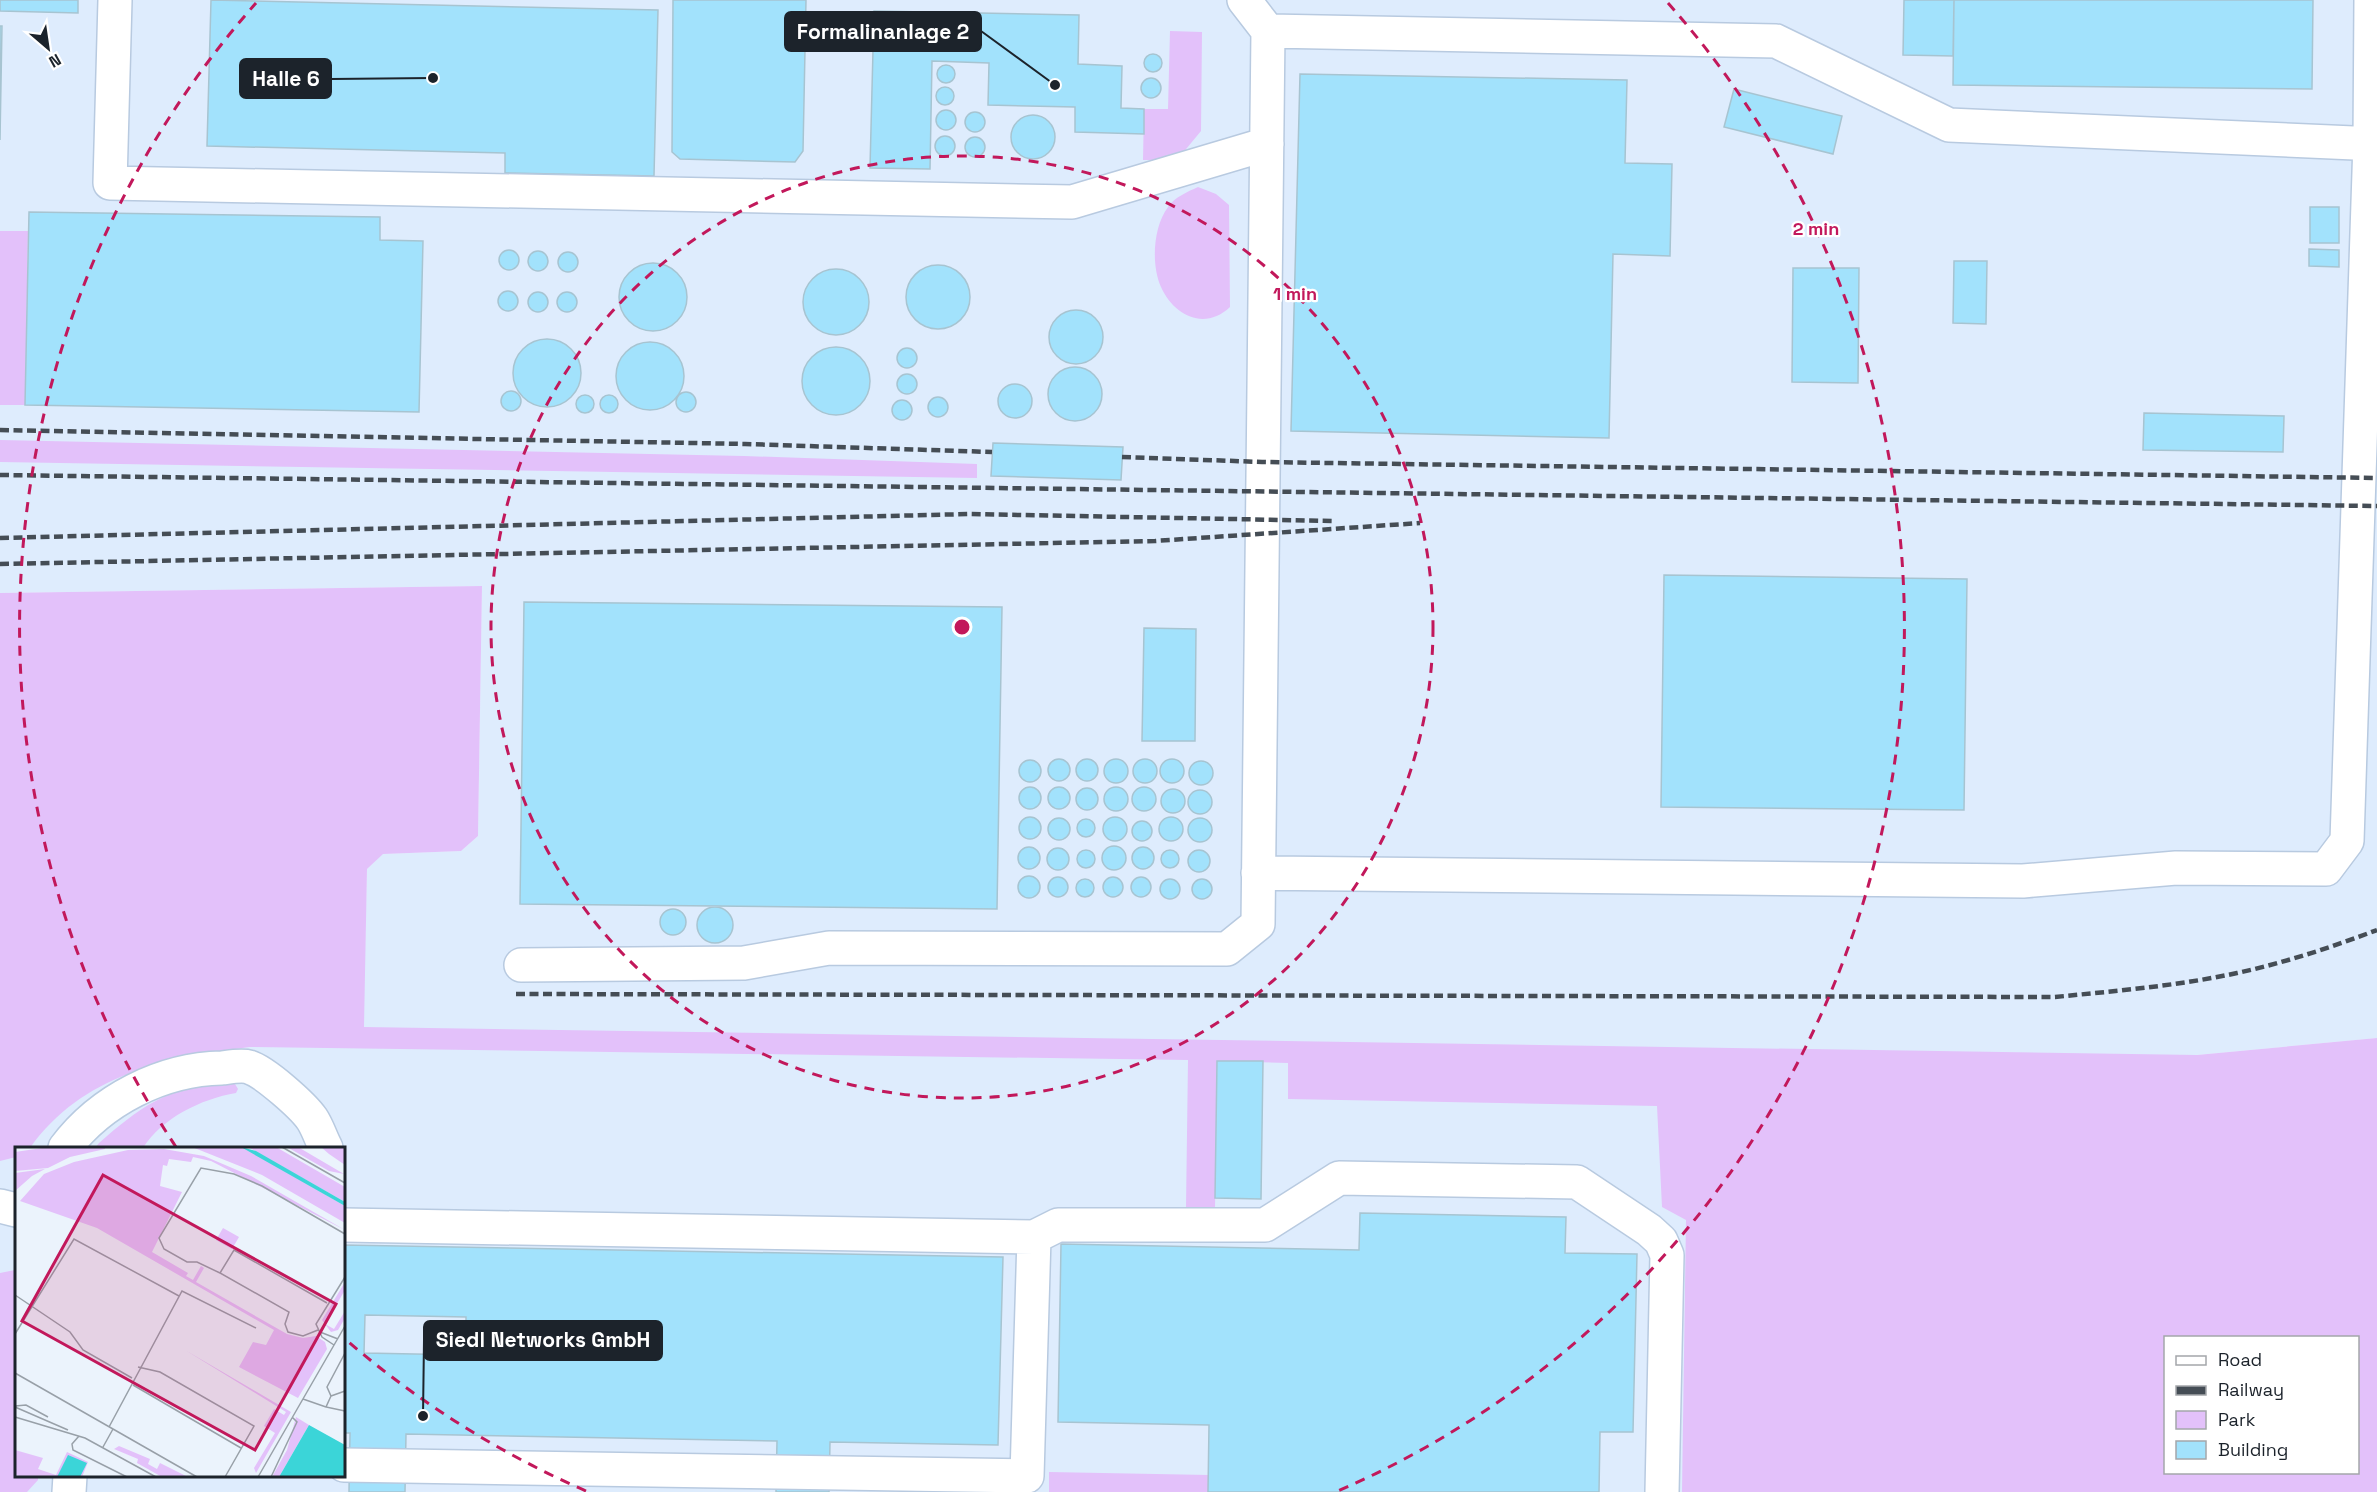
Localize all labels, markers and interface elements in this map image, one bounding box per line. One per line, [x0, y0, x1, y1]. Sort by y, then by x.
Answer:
callout: Formalinanlage 2 [785, 12, 981, 51]
north arrow [18, 18, 78, 78]
text: Formalinanlage 2 [797, 18, 969, 45]
text: N [45, 49, 65, 72]
callout: Halle 6 [240, 59, 331, 98]
text: Halle 6 [252, 65, 320, 92]
text: 2 min [1793, 217, 1839, 240]
text: 1 min [1273, 282, 1317, 305]
centre of rings [952, 617, 972, 637]
inset map [15, 1147, 345, 1477]
callout: Siedl Networks GmbH [424, 1321, 662, 1360]
text: Siedl Networks GmbH [436, 1326, 650, 1353]
legend [2164, 1336, 2359, 1474]
text: Road [2218, 1348, 2262, 1371]
text: Railway [2218, 1378, 2284, 1401]
text: Park [2218, 1408, 2256, 1431]
text: Building [2218, 1438, 2288, 1461]

